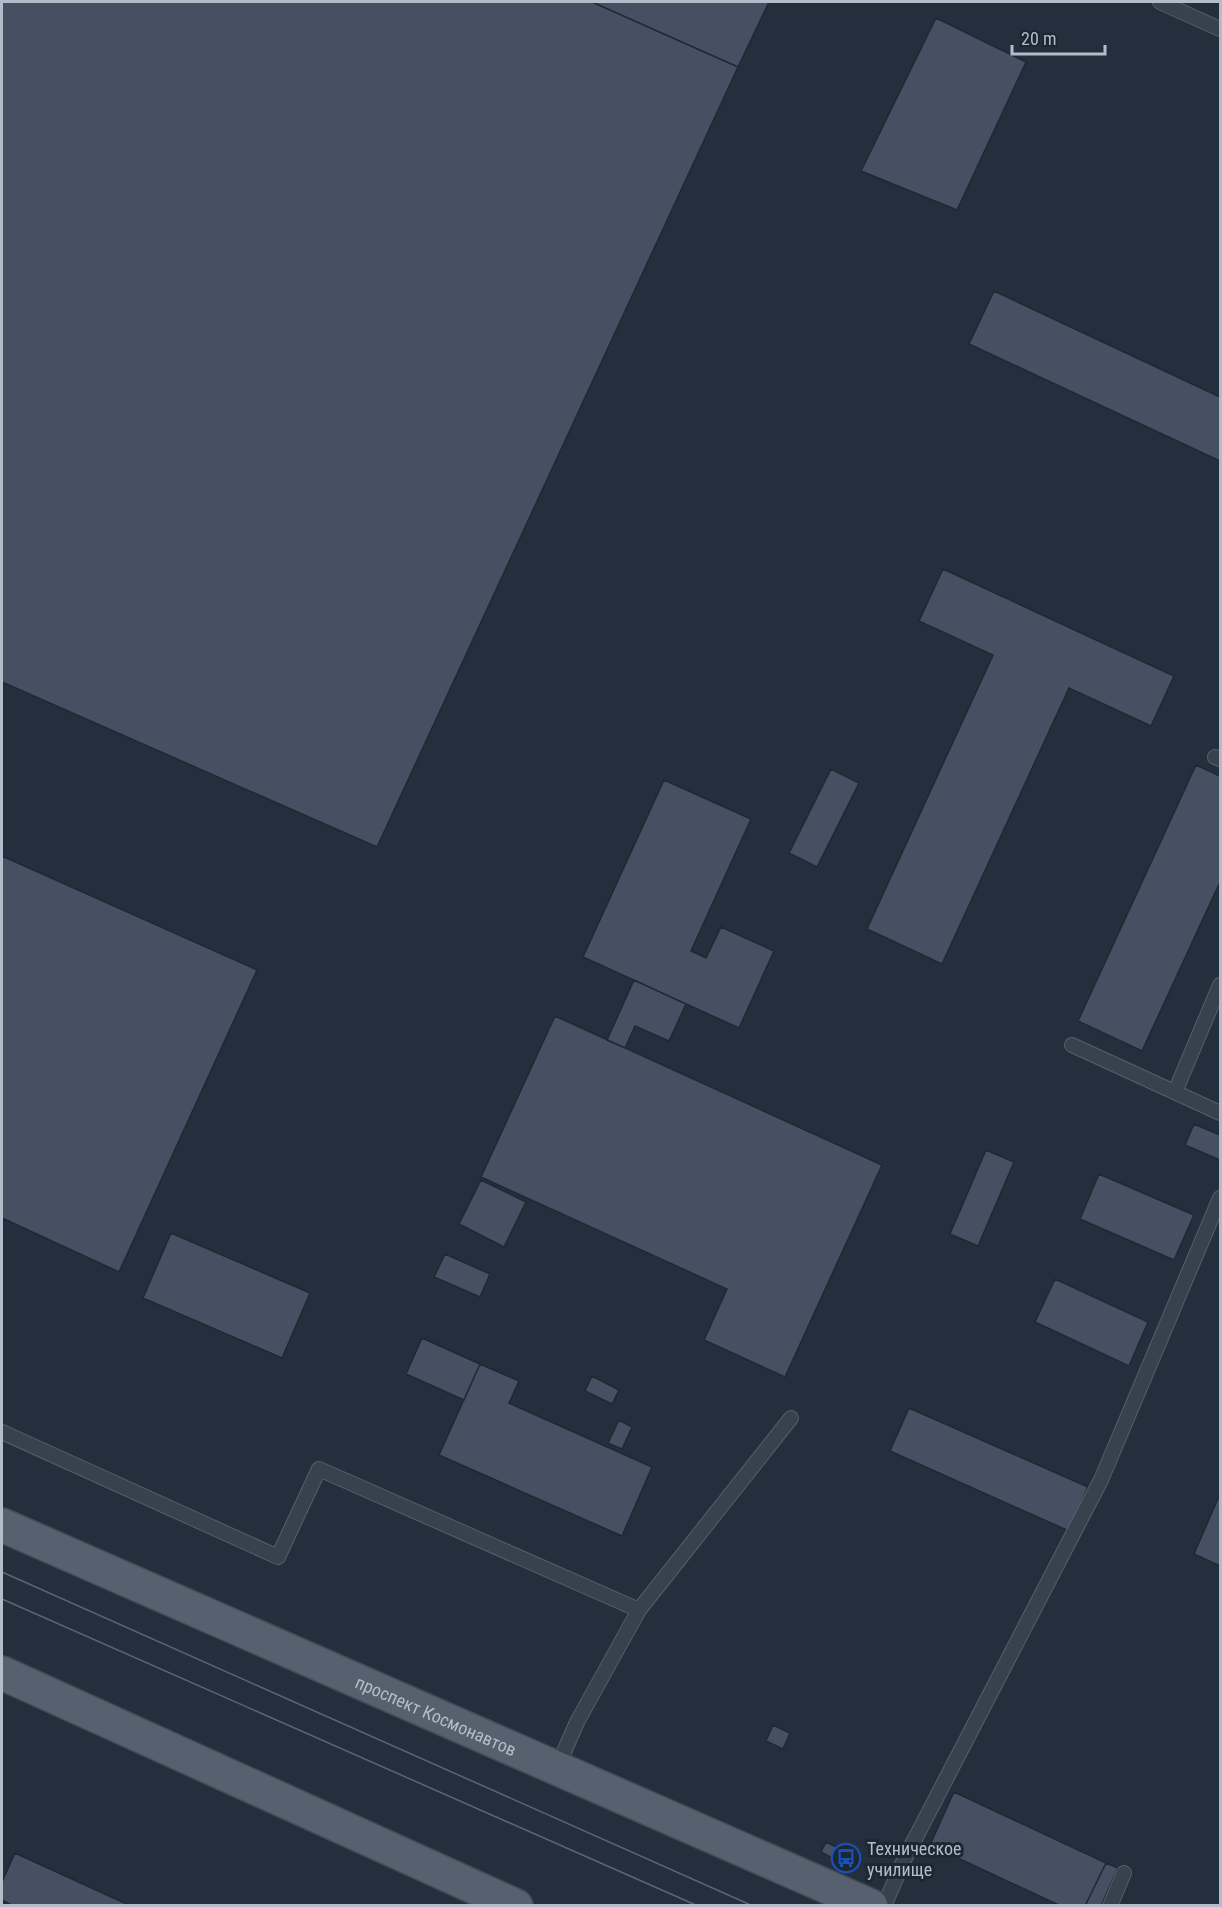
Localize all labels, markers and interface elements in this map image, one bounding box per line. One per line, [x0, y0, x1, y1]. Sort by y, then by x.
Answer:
scale bar [1012, 18, 1105, 56]
text: 20 m [1021, 28, 1056, 49]
street label: проспект Космонавтов [352, 1671, 520, 1760]
place label: Техническое училище [867, 1838, 962, 1880]
bus stop icon: Техническое училище [830, 1842, 862, 1874]

